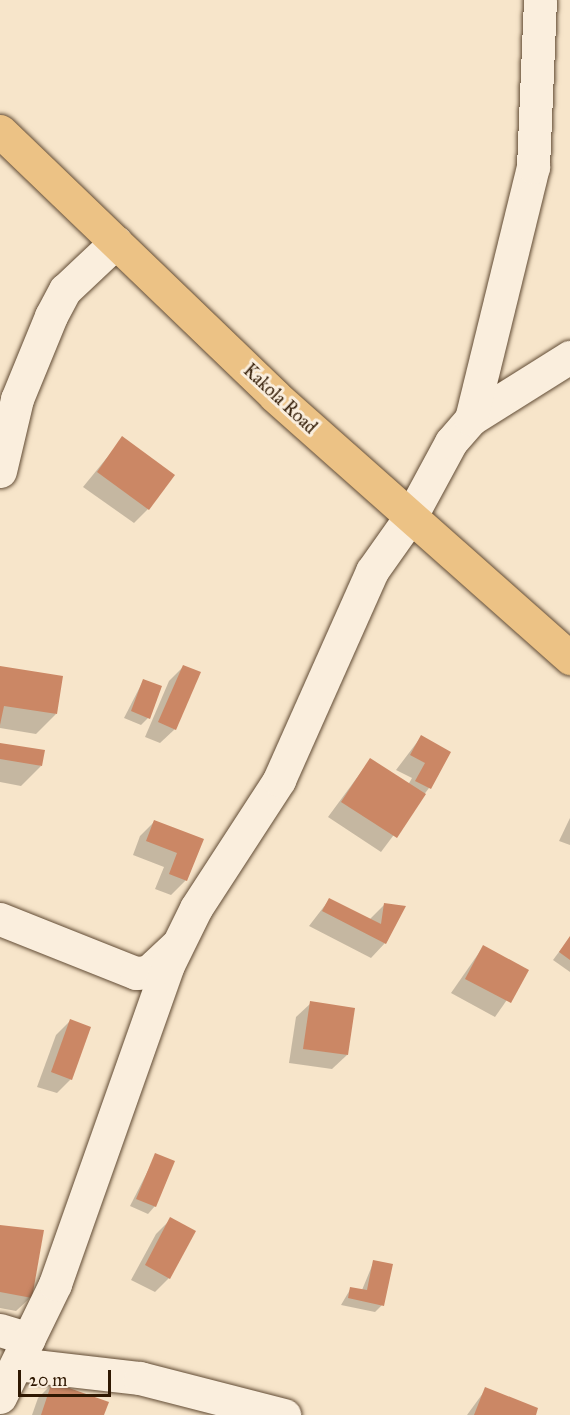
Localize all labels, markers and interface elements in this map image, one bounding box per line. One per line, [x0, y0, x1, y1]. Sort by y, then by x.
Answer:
street label: Kakola Road [239, 360, 321, 438]
scale bar [21, 1358, 114, 1396]
text: 20 m [29, 1369, 67, 1391]

